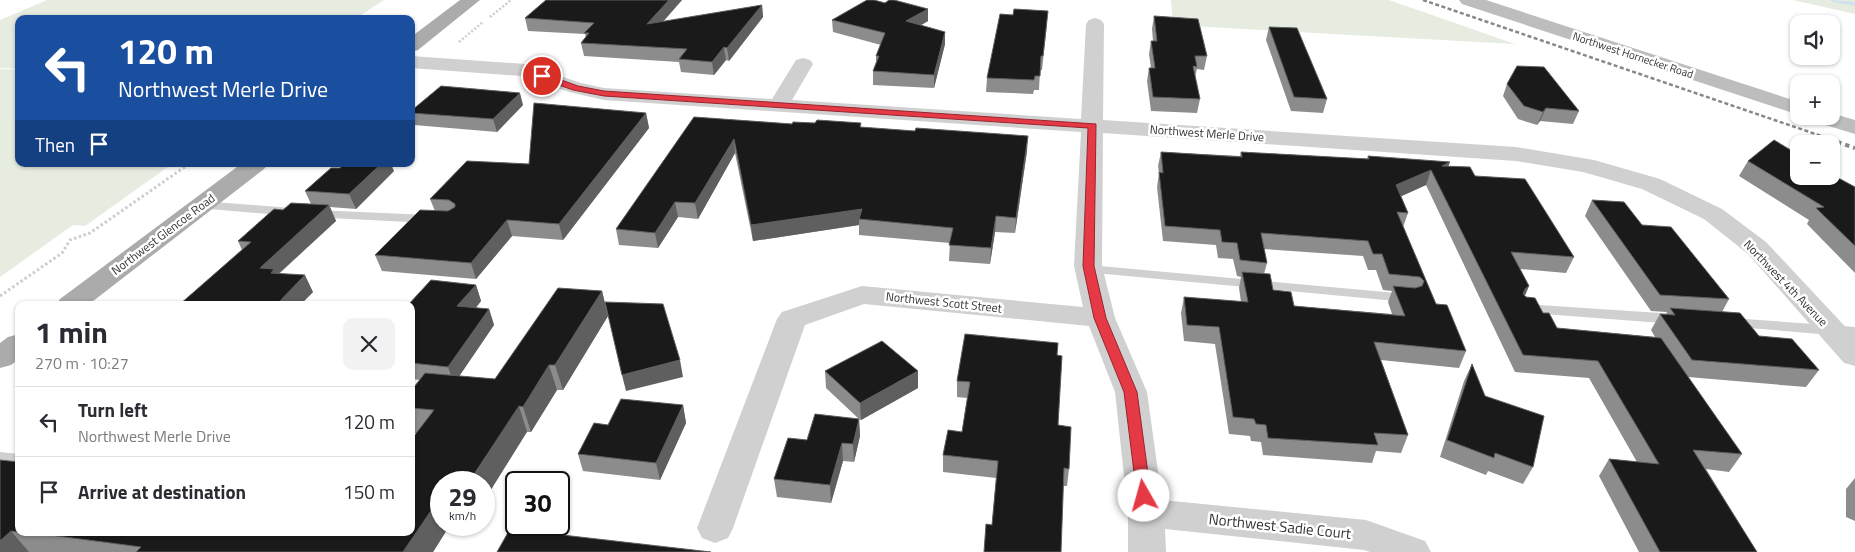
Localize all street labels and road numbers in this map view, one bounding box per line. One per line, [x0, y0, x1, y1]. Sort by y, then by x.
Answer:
street label: Northwest Hornecker Road [1571, 28, 1696, 82]
street label: Northwest Merle Drive [1149, 120, 1265, 146]
street label: Northwest Glencoe Road [107, 189, 219, 279]
street label: Northwest 4th Avenue [1739, 235, 1833, 331]
street label: Northwest Scott Street [885, 286, 1004, 318]
street label: Northwest Sadie Court [1208, 507, 1353, 545]

